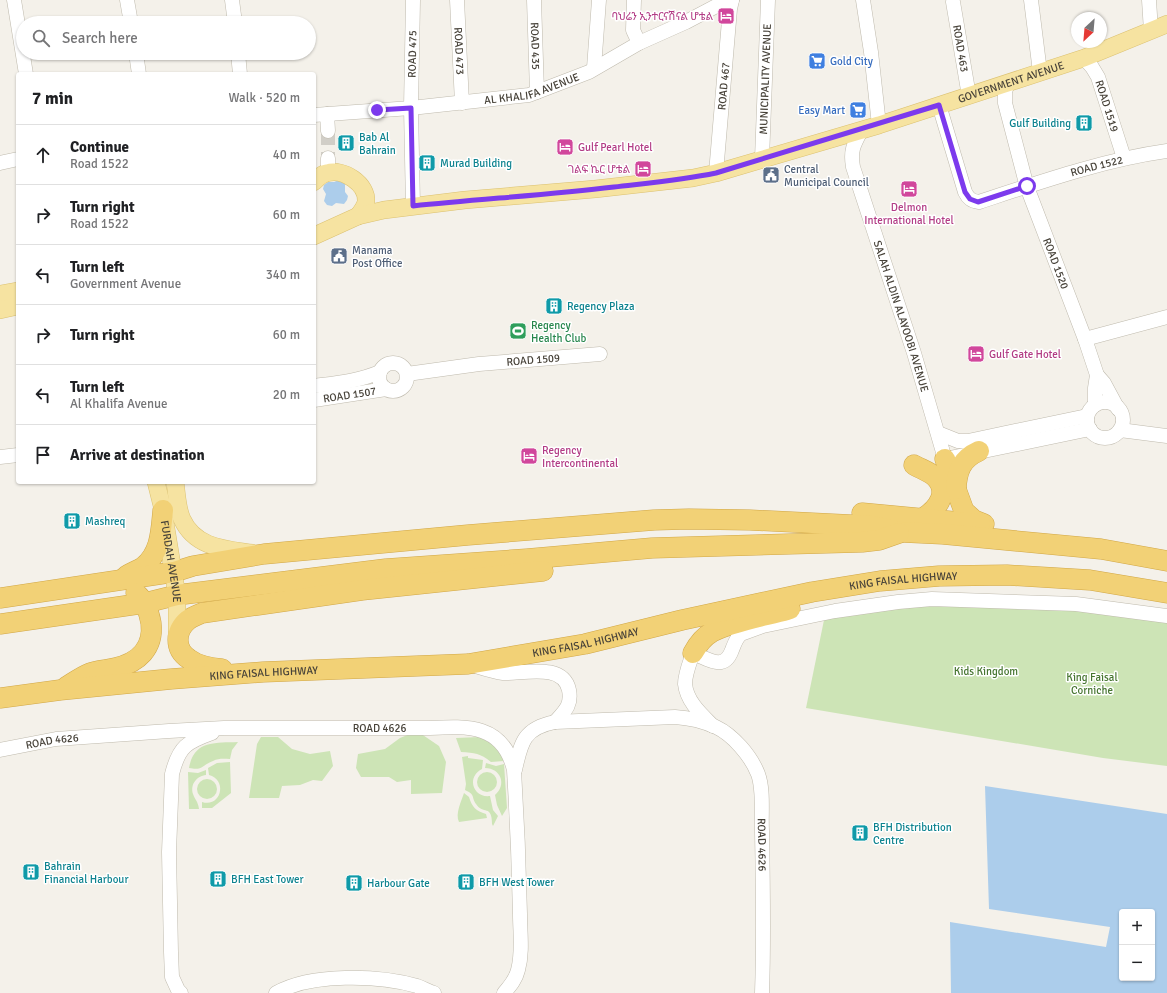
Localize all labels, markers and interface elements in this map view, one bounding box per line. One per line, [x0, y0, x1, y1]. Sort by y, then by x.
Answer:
hotel icon: ባህሬን ኢንተርናሽናል ሆቴል [716, 6, 736, 26]
place label: ባህሬን ኢንተርናሽናል ሆቴል [611, 10, 714, 23]
north arrow [1071, 12, 1107, 48]
search box [16, 16, 316, 60]
street label: ROAD 435 [528, 22, 542, 70]
street label: MUNICIPALITY AVENUE [757, 23, 774, 135]
street label: ROAD 463 [950, 24, 971, 73]
icon: search [30, 27, 52, 49]
street label: ROAD 473 [451, 27, 467, 75]
text: Search here [62, 29, 138, 47]
street label: ROAD 475 [406, 30, 419, 78]
supermarket icon: Gold City [807, 51, 827, 71]
place label: Gold City [830, 55, 874, 68]
street label: GOVERNMENT AVENUE [956, 59, 1066, 106]
street label: ROAD 467 [715, 62, 732, 111]
street label: AL KHALIFA AVENUE [483, 70, 581, 107]
street label: ROAD 1519 [1092, 78, 1121, 134]
text: 7 min [32, 88, 73, 109]
text: Walk · 520 m [229, 90, 300, 106]
supermarket icon: Easy Mart [848, 100, 868, 120]
route end [368, 101, 386, 119]
place label: Easy Mart [798, 104, 845, 117]
building icon: Gulf Building [1074, 113, 1094, 133]
place label: Gulf Building [1009, 117, 1071, 130]
place label: Bab Al Bahrain [359, 131, 396, 157]
building icon: Bab Al Bahrain [336, 133, 356, 153]
hotel icon: Gulf Pearl Hotel [555, 137, 575, 157]
text: Continue [70, 138, 129, 156]
place label: Gulf Pearl Hotel [578, 141, 653, 154]
icon: ahead [32, 144, 54, 166]
text: 40 m [273, 147, 300, 163]
building icon: Murad Building [417, 153, 437, 173]
street label: ROAD 1522 [1069, 153, 1124, 179]
text: Road 1522 [70, 156, 129, 172]
place label: Murad Building [440, 157, 512, 170]
hotel icon: ገልፍ ኬር ሆቴል [633, 159, 653, 179]
place label: ገልፍ ኬር ሆቴል [568, 163, 631, 176]
place label: Central Municipal Council [784, 163, 869, 189]
public building icon: Central Municipal Council [761, 165, 781, 185]
route start [1018, 177, 1036, 195]
hotel icon: Delmon International Hotel [899, 179, 919, 199]
text: Turn right [70, 198, 135, 216]
place label: Delmon International Hotel [864, 201, 954, 227]
icon: right [32, 204, 54, 226]
text: 60 m [273, 207, 300, 223]
text: Road 1522 [70, 216, 129, 232]
street label: ROAD 1520 [1040, 236, 1071, 291]
street label: SALAH ALDIN ALAYOOBI AVENUE [871, 239, 931, 394]
place label: Manama Post Office [352, 244, 402, 270]
public building icon: Manama Post Office [329, 246, 349, 266]
text: Turn left [70, 258, 124, 276]
icon: left [32, 264, 54, 286]
text: 340 m [266, 267, 300, 283]
text: Government Avenue [70, 276, 181, 292]
building icon: Regency Plaza [544, 296, 564, 316]
place label: Regency Plaza [567, 300, 635, 313]
place label: Regency Health Club [531, 319, 587, 345]
sports icon: Regency Health Club [508, 321, 528, 341]
icon: right [32, 324, 54, 346]
text: Turn right [70, 326, 135, 344]
text: 60 m [273, 327, 300, 343]
hotel icon: Gulf Gate Hotel [966, 344, 986, 364]
place label: Gulf Gate Hotel [989, 348, 1061, 361]
street label: ROAD 1509 [506, 351, 560, 369]
text: Turn left [70, 378, 124, 396]
icon: left [32, 384, 54, 406]
street label: ROAD 1507 [322, 385, 377, 406]
text: 20 m [273, 387, 300, 403]
text: Al Khalifa Avenue [70, 396, 168, 412]
icon: arrive [32, 444, 54, 466]
place label: Regency Intercontinental [542, 444, 618, 470]
text: Arrive at destination [70, 446, 205, 464]
hotel icon: Regency Intercontinental [519, 446, 539, 466]
building icon: Mashreq [62, 511, 82, 531]
place label: Mashreq [85, 515, 126, 528]
street label: FURDAH AVENUE [158, 519, 183, 603]
street label: KING FAISAL HIGHWAY [848, 570, 958, 593]
street label: KING FAISAL HIGHWAY [531, 625, 641, 660]
street label: KING FAISAL HIGHWAY [209, 664, 319, 683]
park label: Kids Kingdom [954, 665, 1018, 678]
park label: King Faisal Corniche [1066, 671, 1118, 697]
street label: ROAD 4626 [353, 722, 406, 735]
street label: ROAD 4626 [25, 731, 79, 752]
street label: ROAD 4626 [755, 818, 769, 872]
place label: BFH Distribution Centre [873, 821, 952, 847]
building icon: BFH Distribution Centre [850, 823, 870, 843]
place label: Bahrain Financial Harbour [44, 860, 128, 886]
building icon: Bahrain Financial Harbour [21, 862, 41, 882]
building icon: BFH East Tower [208, 869, 228, 889]
building icon: BFH West Tower [456, 872, 476, 892]
place label: BFH East Tower [231, 873, 304, 886]
building icon: Harbour Gate [344, 873, 364, 893]
place label: BFH West Tower [479, 876, 554, 889]
place label: Harbour Gate [367, 877, 430, 890]
map controls [1119, 909, 1155, 981]
button: + [1119, 909, 1155, 945]
button: − [1119, 945, 1155, 981]

